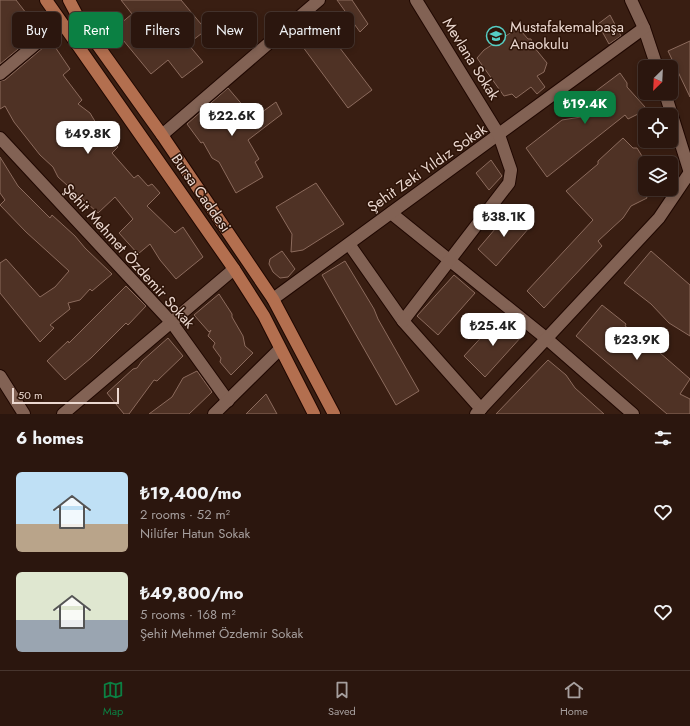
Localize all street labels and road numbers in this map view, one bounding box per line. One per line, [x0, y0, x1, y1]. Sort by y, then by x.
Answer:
street label: Mevlana Sokak [437, 14, 505, 105]
street label: Şehit Zeki Yıldız Sokak [363, 118, 492, 218]
street label: Bursa Caddesi [166, 149, 236, 237]
street label: Şehit Mehmet Özdemir Sokak [58, 179, 200, 334]

